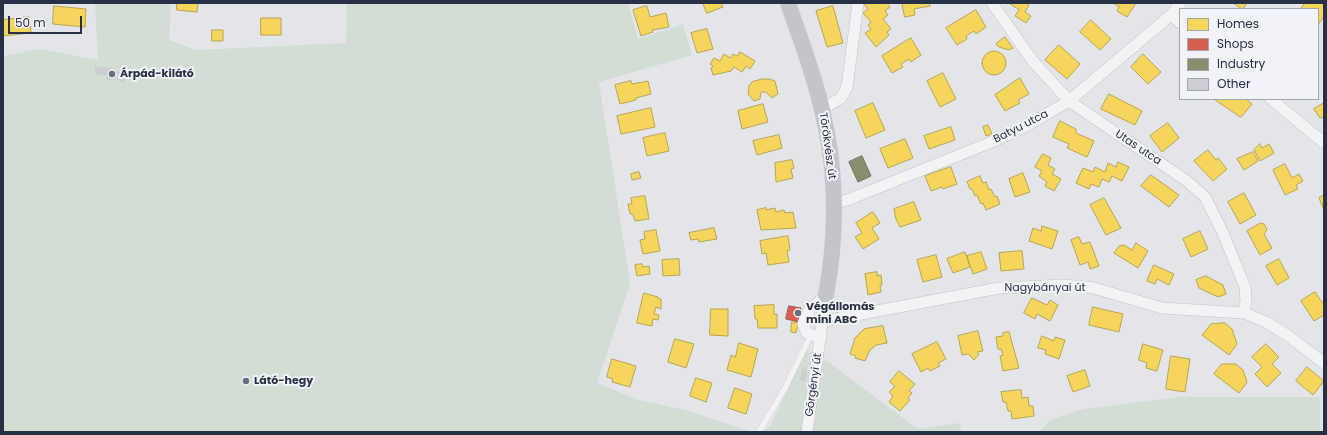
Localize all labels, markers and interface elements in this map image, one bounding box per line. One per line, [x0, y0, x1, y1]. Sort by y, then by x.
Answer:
scale bar [10, 8, 84, 34]
legend [1179, 8, 1319, 100]
text: 50 m [15, 14, 46, 31]
text: Homes [1217, 15, 1259, 32]
text: Shops [1217, 35, 1254, 52]
text: Industry [1217, 55, 1265, 72]
place label: Árpád-kilátó [120, 67, 194, 81]
marker: Árpád-kilátó [107, 69, 117, 79]
text: Other [1217, 75, 1250, 92]
street label: Batyu utca [991, 108, 1051, 146]
street label: Törökvész út [816, 112, 838, 180]
street label: Utas utca [1112, 128, 1164, 168]
street label: Nagybányai út [1004, 281, 1086, 295]
place label: Végállomás mini ABC [806, 300, 874, 326]
marker: Végállomás mini ABC [793, 308, 803, 318]
street label: Görgényi út [803, 352, 825, 418]
place label: Látó-hegy [254, 374, 313, 388]
marker: Látó-hegy [241, 376, 251, 386]

